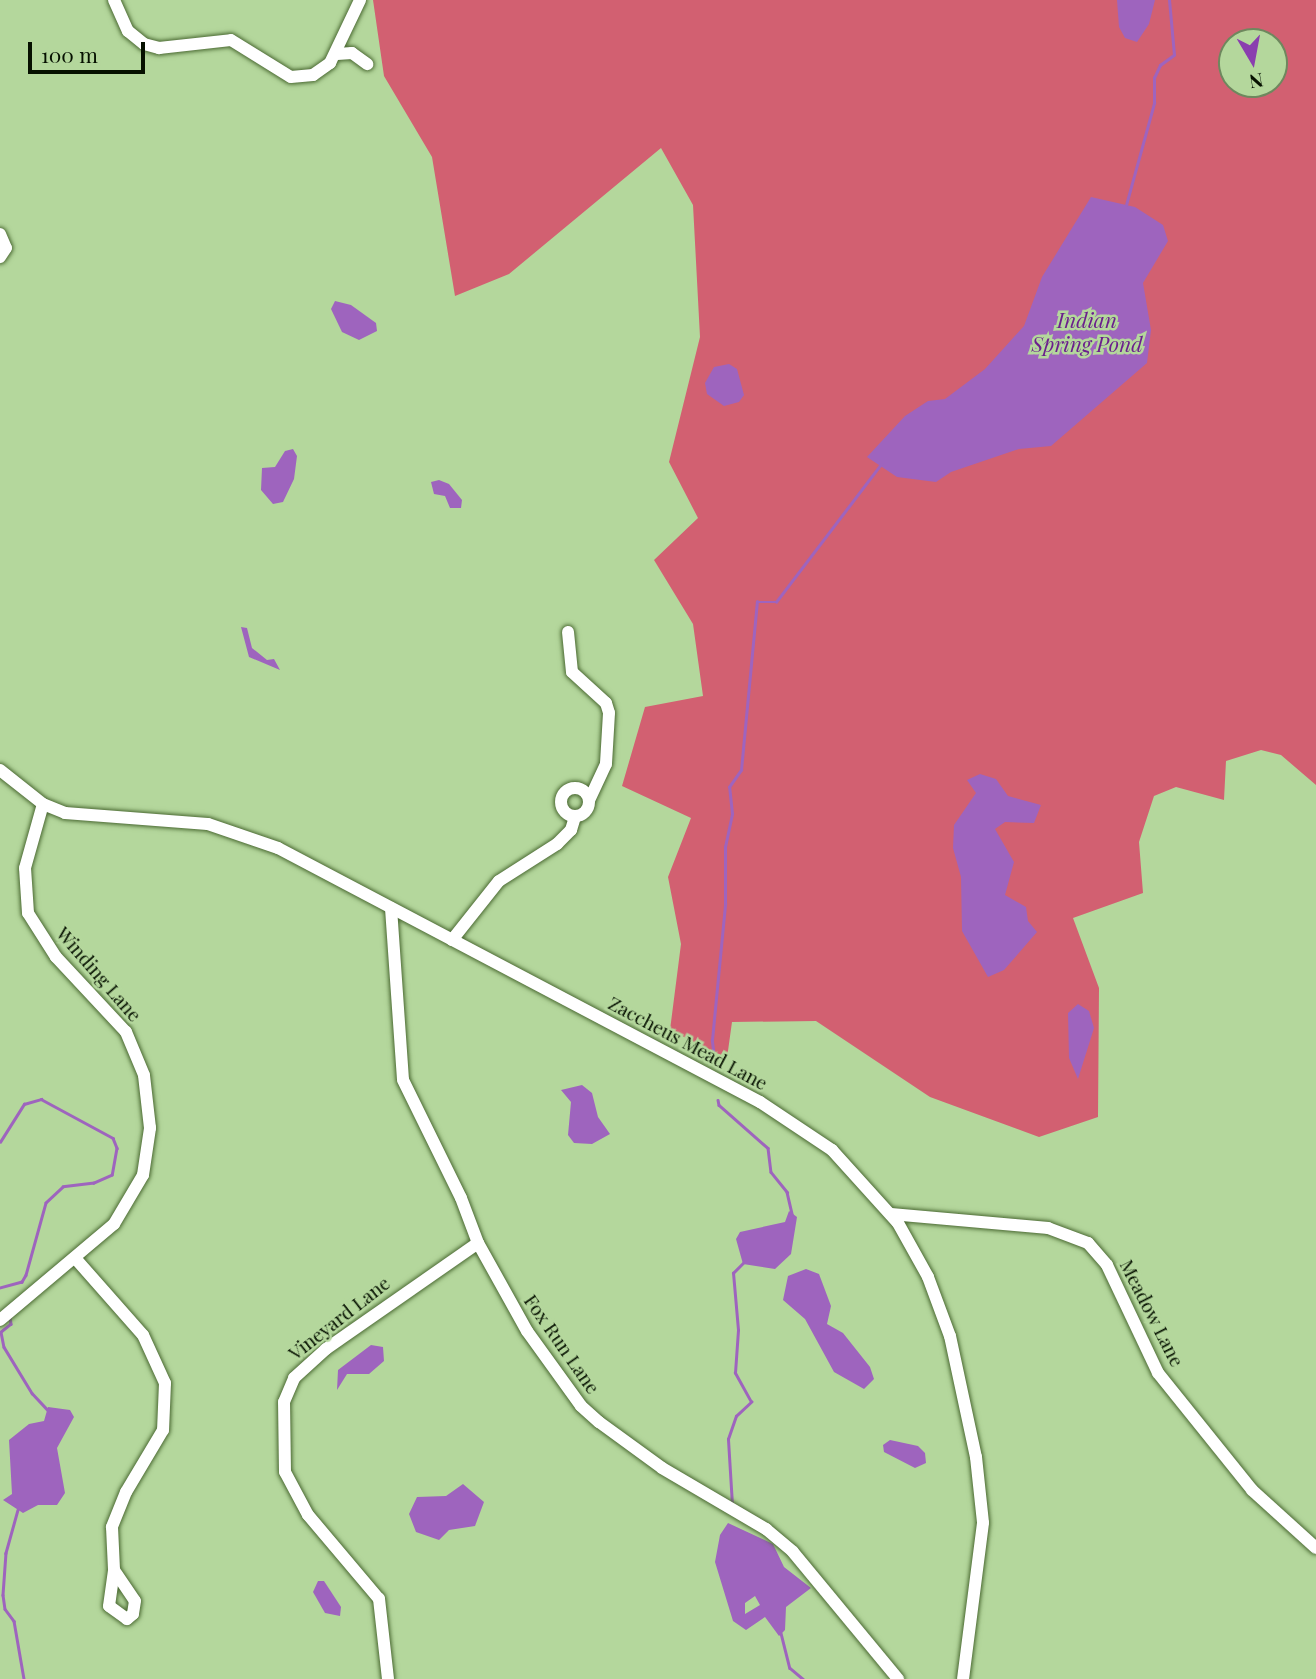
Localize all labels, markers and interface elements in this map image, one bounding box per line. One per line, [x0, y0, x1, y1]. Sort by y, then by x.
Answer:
scale bar [32, 28, 149, 72]
north arrow [1218, 28, 1288, 98]
text: 100 m [41, 40, 98, 68]
text: N [1247, 68, 1265, 96]
water label: Indian Spring Pond [1031, 306, 1143, 356]
street label: Winding Lane [52, 922, 146, 1026]
street label: Zaccheus Mead Lane [605, 991, 771, 1095]
street label: Meadow Lane [1115, 1255, 1189, 1371]
street label: Vineyard Lane [284, 1271, 394, 1365]
street label: Fox Run Lane [519, 1290, 605, 1398]

